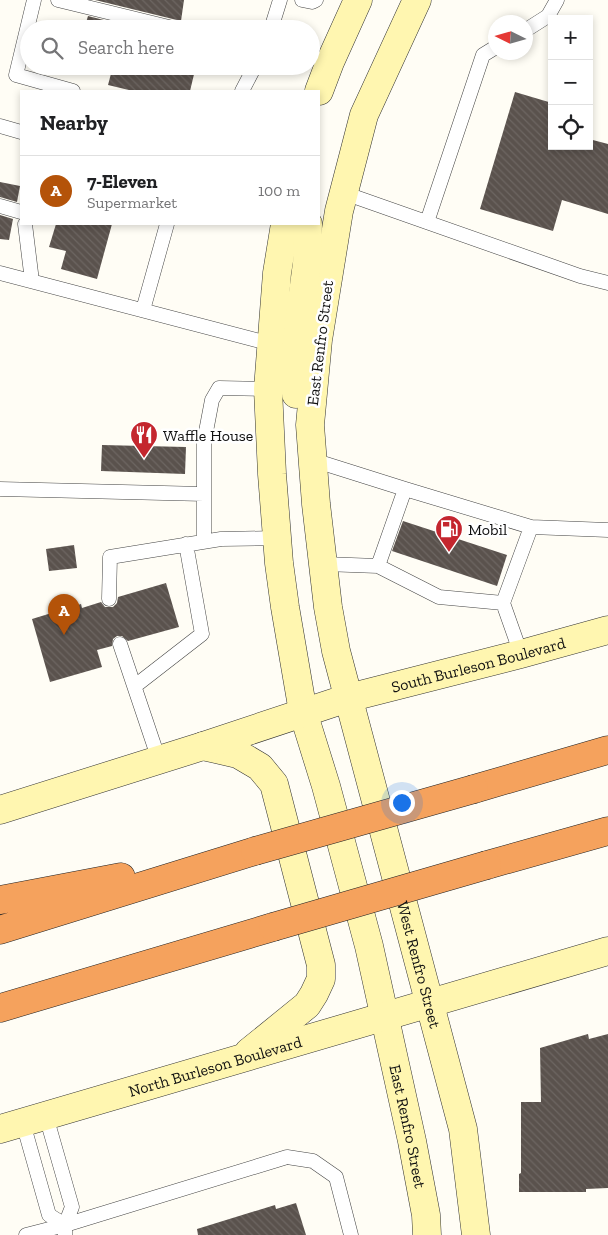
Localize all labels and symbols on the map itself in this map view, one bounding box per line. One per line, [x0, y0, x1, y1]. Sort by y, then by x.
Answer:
north arrow [488, 15, 533, 60]
street label: East Renfro Street [303, 279, 337, 407]
restaurant icon: Waffle House [129, 420, 159, 459]
place label: Waffle House [163, 426, 253, 445]
fuel station icon: Mobil [434, 514, 464, 553]
place label: Mobil [468, 520, 507, 539]
pin: A [48, 594, 80, 635]
street label: South Burleson Boulevard [389, 633, 568, 696]
your location [389, 790, 415, 816]
street label: West Renfro Street [393, 899, 445, 1030]
street label: North Burleson Boulevard [126, 1032, 304, 1100]
street label: East Renfro Street [386, 1063, 430, 1190]

